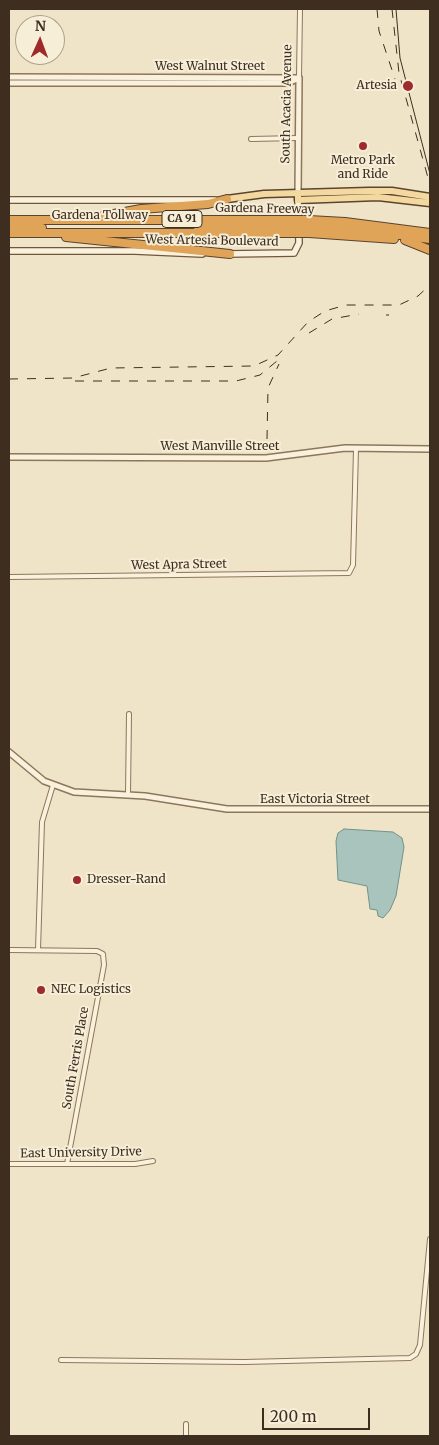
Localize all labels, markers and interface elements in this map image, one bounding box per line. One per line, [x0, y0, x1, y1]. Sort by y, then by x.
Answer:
north arrow [15, 15, 65, 65]
text: N [35, 17, 46, 35]
street label: South Acacia Avenue [279, 44, 295, 164]
street label: West Walnut Street [155, 60, 265, 74]
place label: Artesia [356, 79, 397, 93]
marker: Artesia [401, 79, 415, 93]
marker: Metro Park and Ride [357, 140, 369, 152]
place label: Metro Park and Ride [331, 154, 395, 182]
street label: Gardena Freeway [215, 201, 315, 217]
street label: Gardena Tollway [52, 209, 148, 223]
road number: CA 91 [162, 210, 202, 228]
street label: West Artesia Boulevard [145, 233, 279, 249]
street label: West Manville Street [161, 440, 279, 454]
street label: West Apra Street [131, 557, 227, 573]
street label: East Victoria Street [260, 793, 370, 807]
place label: Dresser-Rand [87, 873, 166, 887]
marker: Dresser-Rand [71, 874, 83, 886]
place label: NEC Logistics [51, 983, 131, 997]
marker: NEC Logistics [35, 984, 47, 996]
street label: South Ferris Place [60, 1006, 92, 1110]
street label: East University Drive [20, 1145, 142, 1161]
scale bar [264, 1398, 372, 1430]
text: 200 m [270, 1407, 317, 1426]

